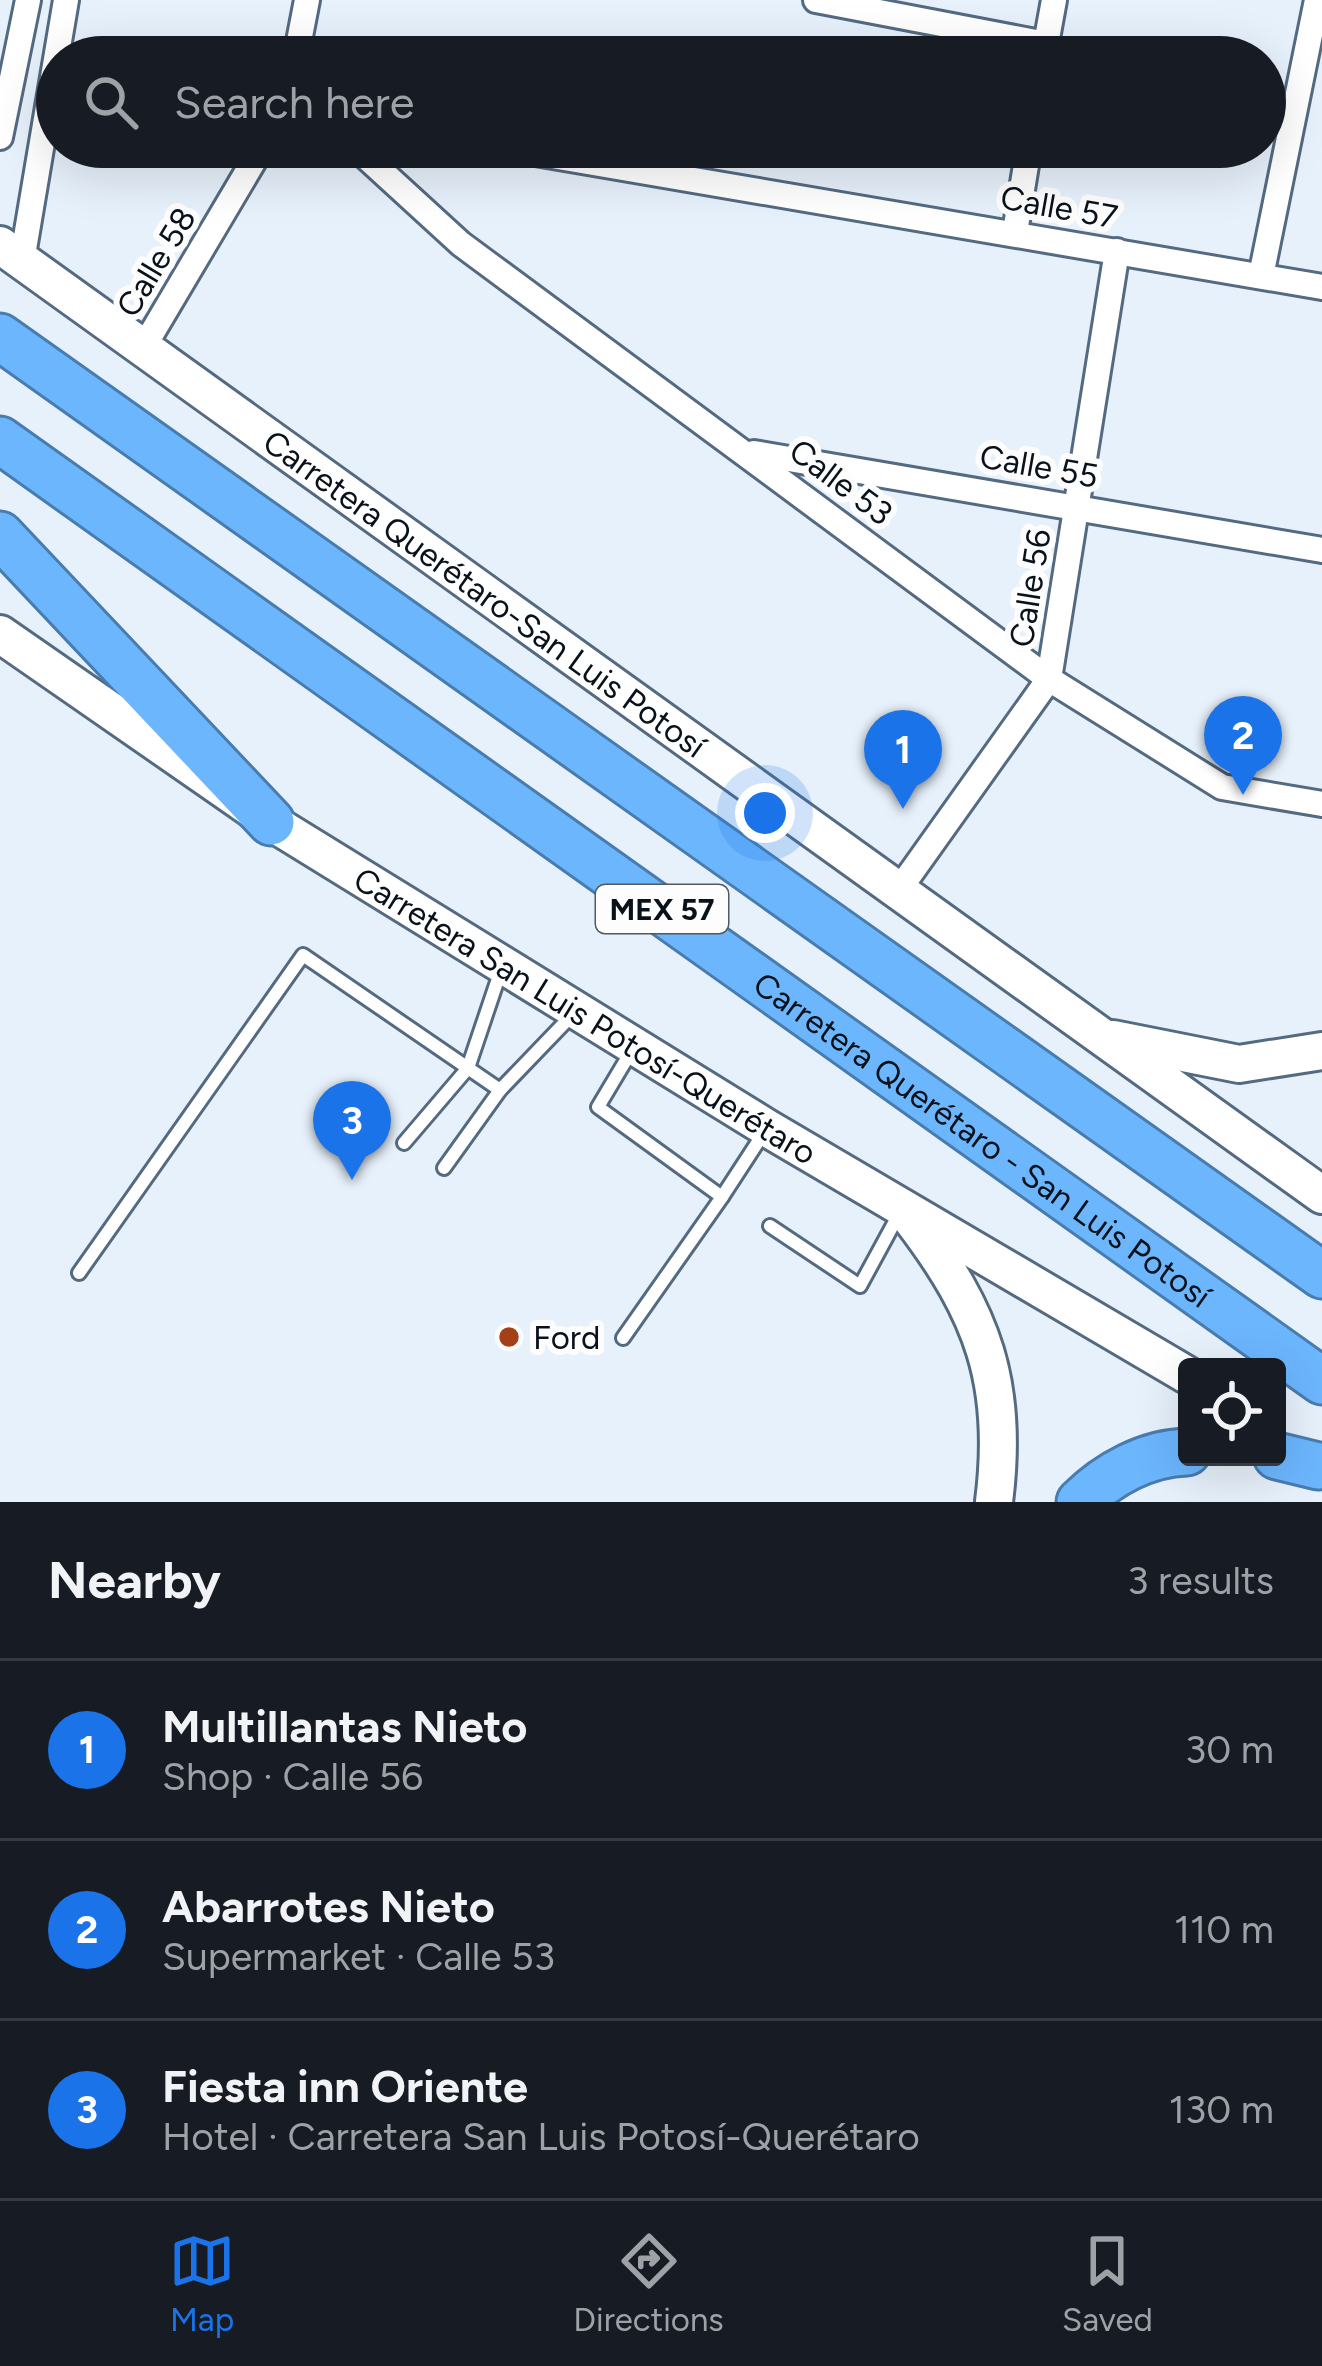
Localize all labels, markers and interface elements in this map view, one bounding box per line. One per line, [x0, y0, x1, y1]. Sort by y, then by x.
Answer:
search box [36, 36, 1286, 168]
icon: search [78, 69, 144, 135]
text: Search here [174, 75, 414, 129]
street label: Calle 57 [998, 178, 1120, 236]
street label: Calle 58 [108, 200, 204, 324]
street label: Carretera Querétaro-San Luis Potosí [256, 421, 715, 766]
street label: Calle 53 [782, 431, 900, 533]
street label: Calle 55 [977, 436, 1101, 496]
street label: Calle 56 [1001, 526, 1059, 650]
pin: 2 [1204, 696, 1282, 795]
pin: 1 [864, 710, 942, 809]
your location [735, 783, 795, 843]
street label: Carretera San Luis Potosí-Querétaro [347, 859, 823, 1172]
road number: MEX 57 [596, 885, 728, 933]
street label: Carretera Querétaro - San Luis Potosí [747, 964, 1220, 1316]
pin: 3 [313, 1081, 391, 1180]
place label: Ford [533, 1318, 600, 1357]
marker: Ford [496, 1324, 522, 1350]
map controls [1178, 1358, 1286, 1466]
button: locate [1178, 1358, 1286, 1466]
text: Nearby [48, 1550, 221, 1611]
text: 3 results [1127, 1557, 1274, 1604]
text: Multillantas Nieto [162, 1699, 527, 1753]
text: 1 [79, 1726, 95, 1773]
text: 30 m [1185, 1726, 1274, 1773]
text: Shop · Calle 56 [162, 1753, 423, 1800]
text: Abarrotes Nieto [162, 1879, 495, 1933]
text: 2 [76, 1906, 98, 1953]
text: 110 m [1174, 1906, 1274, 1953]
text: Supermarket · Calle 53 [162, 1933, 555, 1980]
text: Fiesta inn Oriente [162, 2059, 528, 2113]
text: 3 [76, 2086, 98, 2133]
text: 130 m [1169, 2086, 1274, 2133]
text: Hotel · Carretera San Luis Potosí-Querétaro [162, 2113, 920, 2160]
tab: Map [169, 2228, 235, 2339]
tab: Directions [573, 2228, 724, 2339]
tab: Saved [1062, 2228, 1153, 2339]

